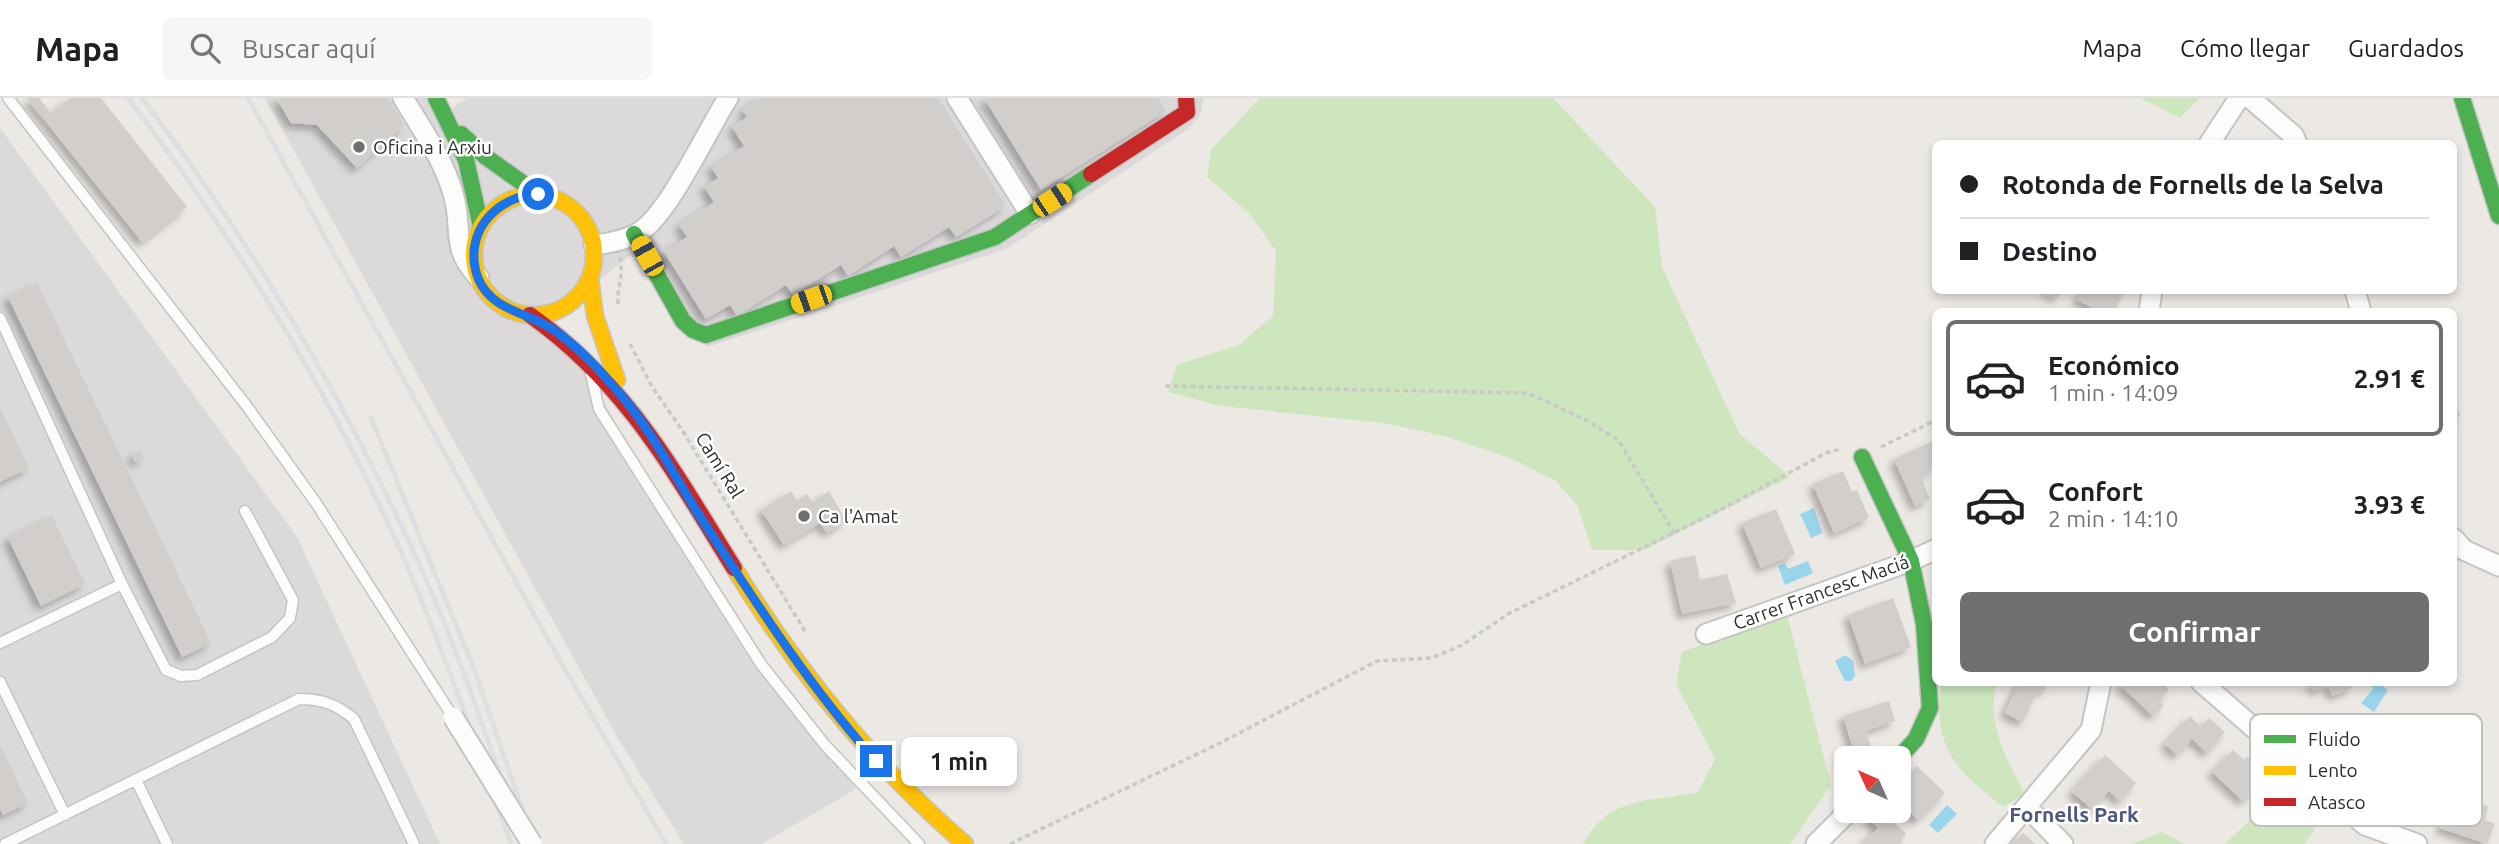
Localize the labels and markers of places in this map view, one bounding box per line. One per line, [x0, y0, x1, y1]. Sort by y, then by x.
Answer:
place label: Oficina i Arxiu [373, 136, 492, 158]
marker: Oficina i Arxiu [351, 139, 367, 155]
place label: Ca l'Amat [818, 505, 899, 527]
marker: Ca l'Amat [796, 508, 812, 524]

